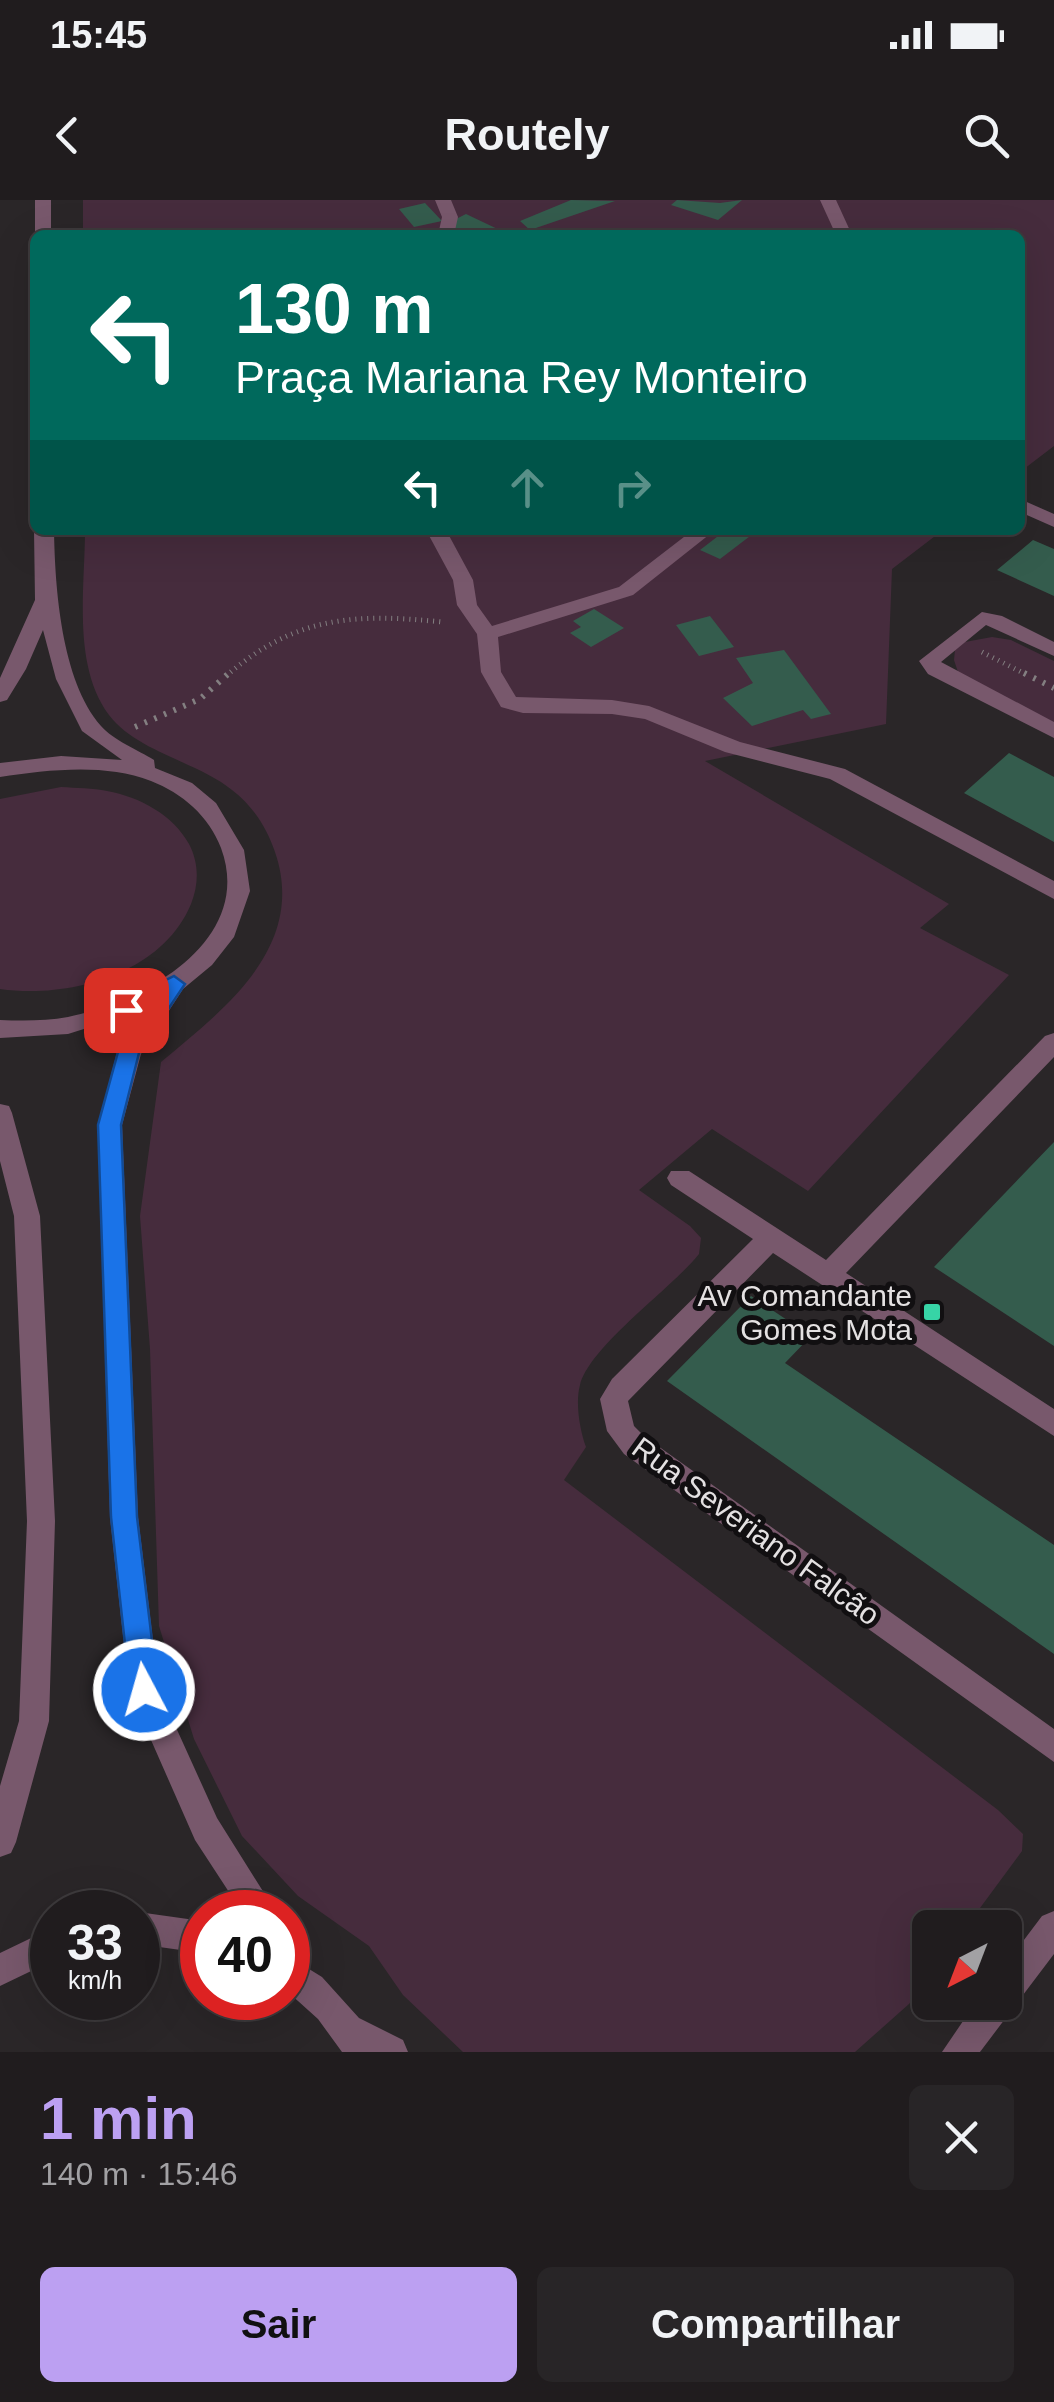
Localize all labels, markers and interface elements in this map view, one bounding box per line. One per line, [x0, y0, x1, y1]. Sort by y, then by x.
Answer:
text: 15:45 [50, 14, 147, 56]
icon: back [40, 108, 95, 163]
icon: search [959, 108, 1014, 163]
text: Routely [444, 109, 610, 160]
icon: left [70, 270, 200, 400]
text: 130 m [235, 270, 433, 348]
text: Praça Mariana Rey Monteiro [235, 352, 808, 403]
icon: left [395, 460, 450, 515]
icon: ahead [500, 460, 555, 515]
icon: right [605, 460, 660, 515]
pin [84, 968, 169, 1053]
icon: arrive [99, 983, 154, 1038]
place label: Av Comandante Gomes Mota [697, 1279, 912, 1346]
marker: Av Comandante Gomes Mota [921, 1301, 943, 1323]
street label: Rua Severiano Falcão [626, 1430, 886, 1632]
position arrow [92, 1638, 196, 1742]
speed limit sign: 40 [180, 1890, 310, 2020]
north arrow [912, 1910, 1022, 2020]
map controls [912, 1910, 1022, 2020]
text: 33 [67, 1915, 123, 1971]
text: km/h [68, 1966, 122, 1994]
text: 1 min [40, 2085, 197, 2152]
button: close [909, 2085, 1014, 2190]
text: 140 m · 15:46 [40, 2156, 237, 2192]
button: Sair [40, 2267, 517, 2382]
button: Compartilhar [537, 2267, 1014, 2382]

